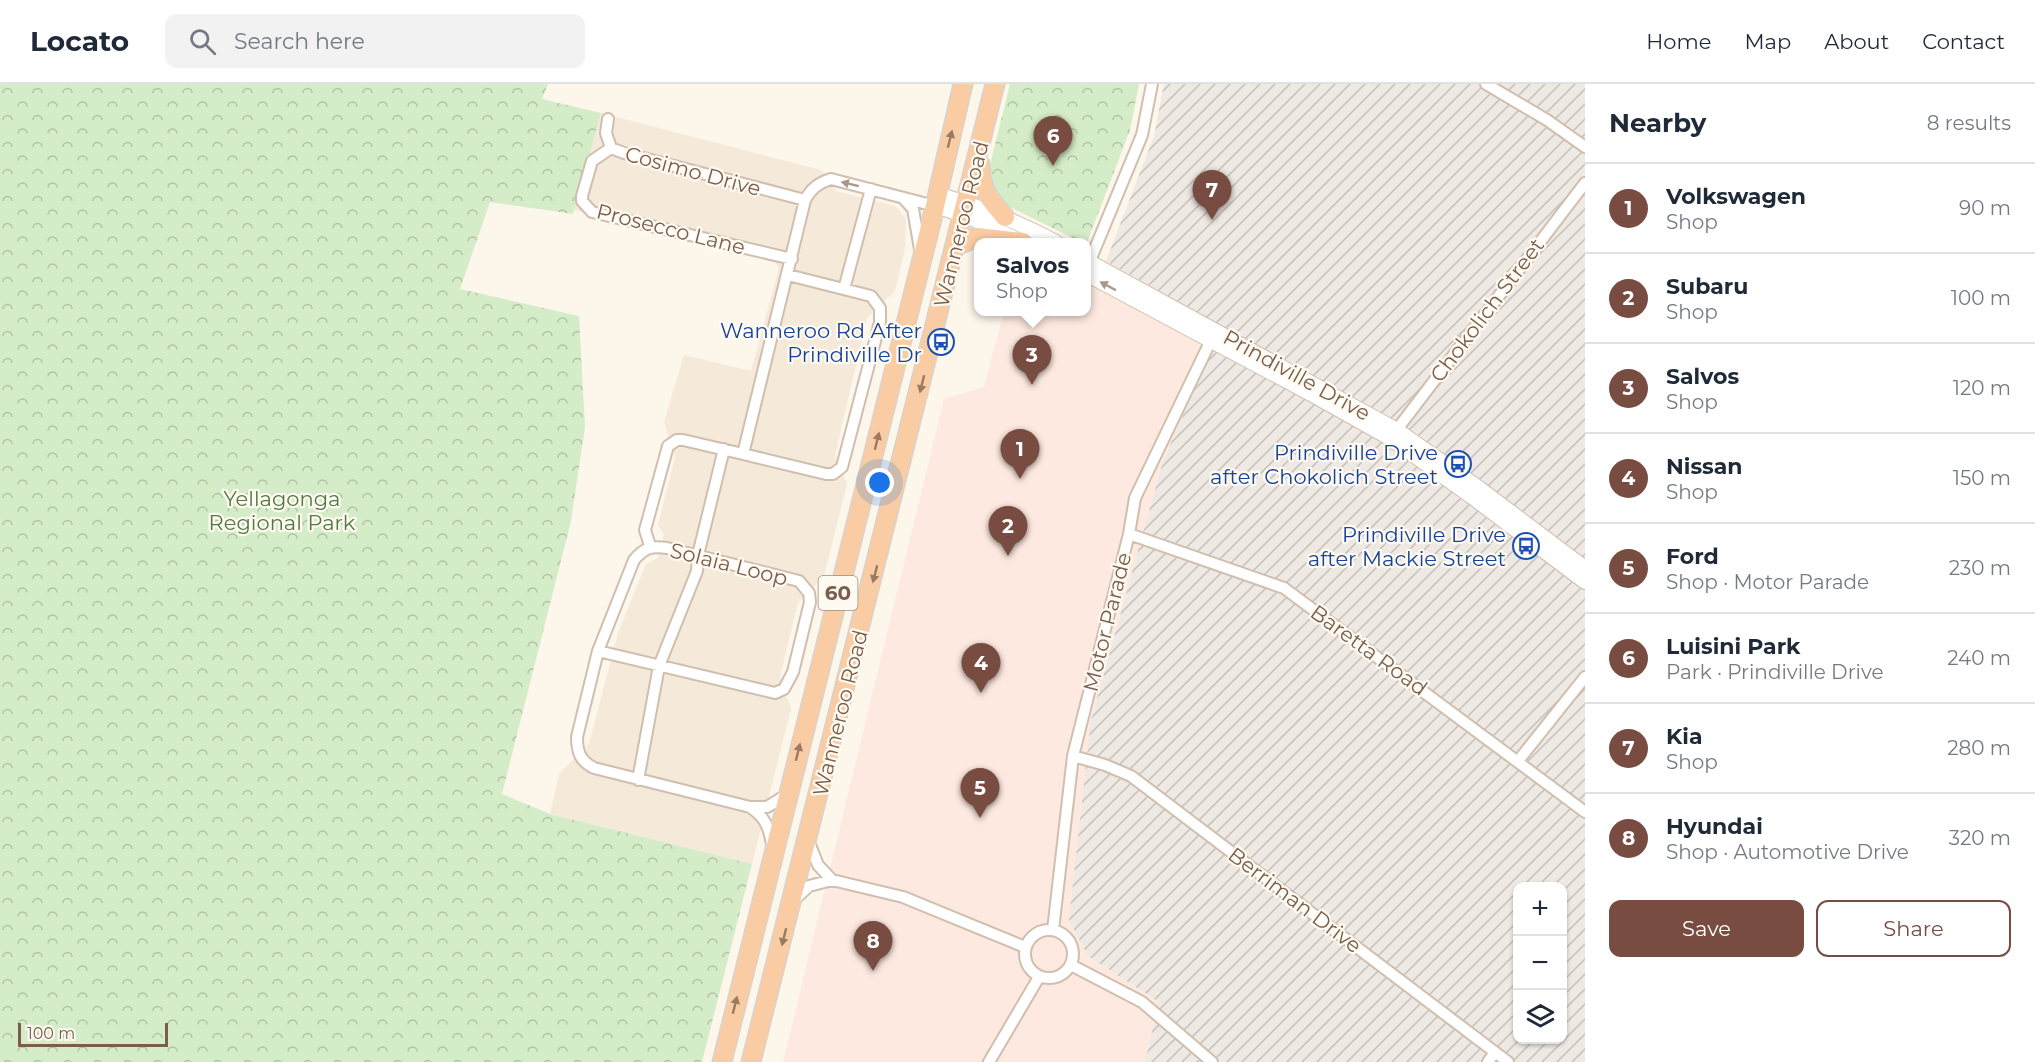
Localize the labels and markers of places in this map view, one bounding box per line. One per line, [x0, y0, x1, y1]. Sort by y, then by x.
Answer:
pin: 6 [1034, 116, 1072, 166]
pin: 7 [1192, 170, 1232, 220]
place label: Wanneroo Rd After Prindiville Dr [720, 318, 922, 367]
bus stop icon: Wanneroo Rd After Prindiville Dr [926, 327, 956, 357]
pin: 3 [1012, 336, 1052, 385]
pin: 1 [1000, 430, 1040, 479]
place label: Prindiville Drive after Chokolich Street [1210, 440, 1438, 489]
bus stop icon: Prindiville Drive after Chokolich Street [1443, 449, 1473, 479]
pin: 2 [988, 506, 1028, 556]
place label: Prindiville Drive after Mackie Street [1308, 522, 1506, 571]
bus stop icon: Prindiville Drive after Mackie Street [1511, 531, 1541, 561]
pin: 4 [962, 644, 1000, 693]
pin: 5 [960, 768, 1000, 818]
pin: 8 [854, 922, 892, 971]

